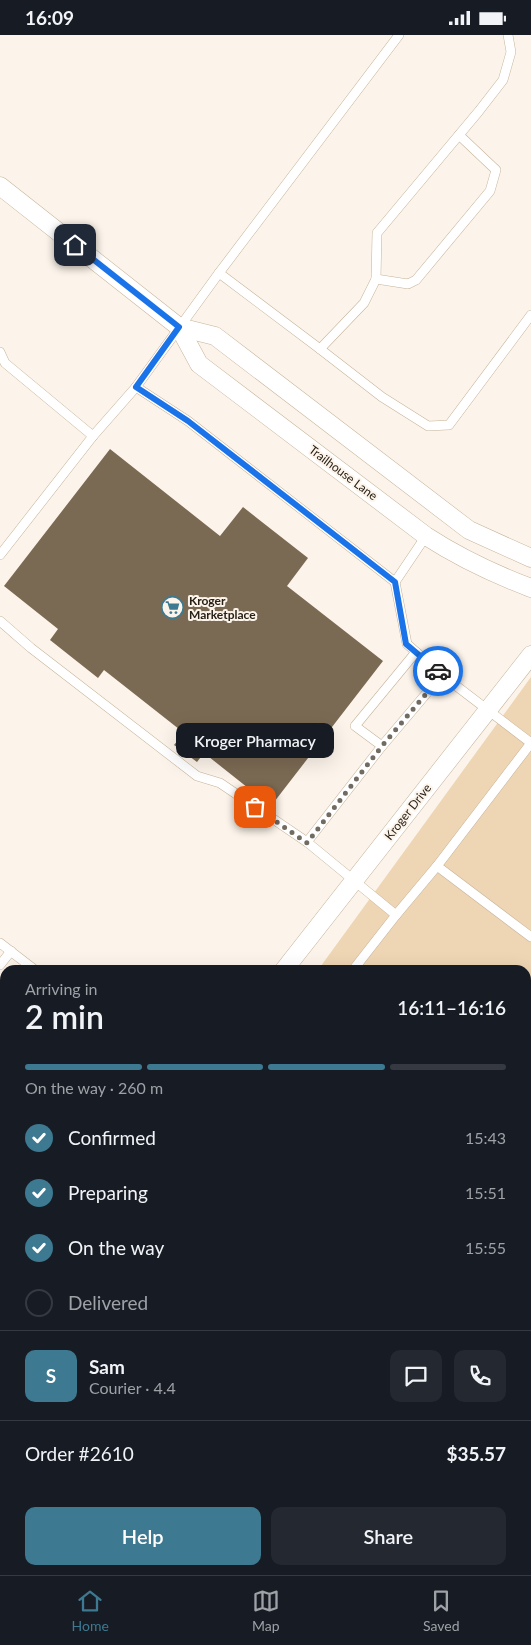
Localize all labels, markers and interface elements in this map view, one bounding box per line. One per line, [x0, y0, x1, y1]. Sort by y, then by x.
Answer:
text: 16:09 [25, 6, 74, 29]
pin [54, 224, 96, 266]
icon: home [61, 231, 89, 259]
street label: Trailhouse Lane [306, 442, 380, 503]
place label: Kroger Marketplace [189, 593, 256, 622]
supermarket icon: Kroger Marketplace [161, 596, 185, 620]
courier [413, 646, 463, 696]
icon: car [424, 657, 452, 685]
callout: Kroger Pharmacy [176, 722, 334, 757]
text: Kroger Pharmacy [194, 731, 316, 750]
street label: Kroger Drive [381, 781, 434, 843]
pin [234, 786, 276, 828]
icon: bag [241, 793, 269, 821]
text: Arriving in [25, 979, 98, 998]
text: 16:11–16:16 [397, 996, 506, 1019]
text: 2 min [25, 997, 104, 1036]
text: On the way · 260 m [25, 1078, 163, 1097]
icon: check [25, 1124, 53, 1152]
text: Confirmed [68, 1126, 156, 1149]
text: 15:43 [465, 1128, 506, 1147]
icon: check [25, 1179, 53, 1207]
text: Preparing [68, 1181, 148, 1204]
text: 15:51 [465, 1183, 506, 1202]
icon: check [25, 1234, 53, 1262]
text: On the way [68, 1236, 164, 1259]
text: 15:55 [465, 1238, 506, 1257]
text: Delivered [68, 1291, 148, 1314]
button: chat [390, 1350, 442, 1402]
button: phone [454, 1350, 506, 1402]
text: Sam [89, 1355, 125, 1378]
text: S [46, 1364, 56, 1387]
text: Courier · 4.4 [89, 1378, 176, 1397]
text: Order #2610 [25, 1442, 134, 1465]
text: $35.57 [446, 1442, 506, 1465]
button: Help [25, 1507, 261, 1565]
button: Share [271, 1507, 506, 1565]
tab: Home [72, 1587, 109, 1634]
tab: Map [252, 1587, 280, 1634]
tab: Saved [423, 1587, 459, 1634]

